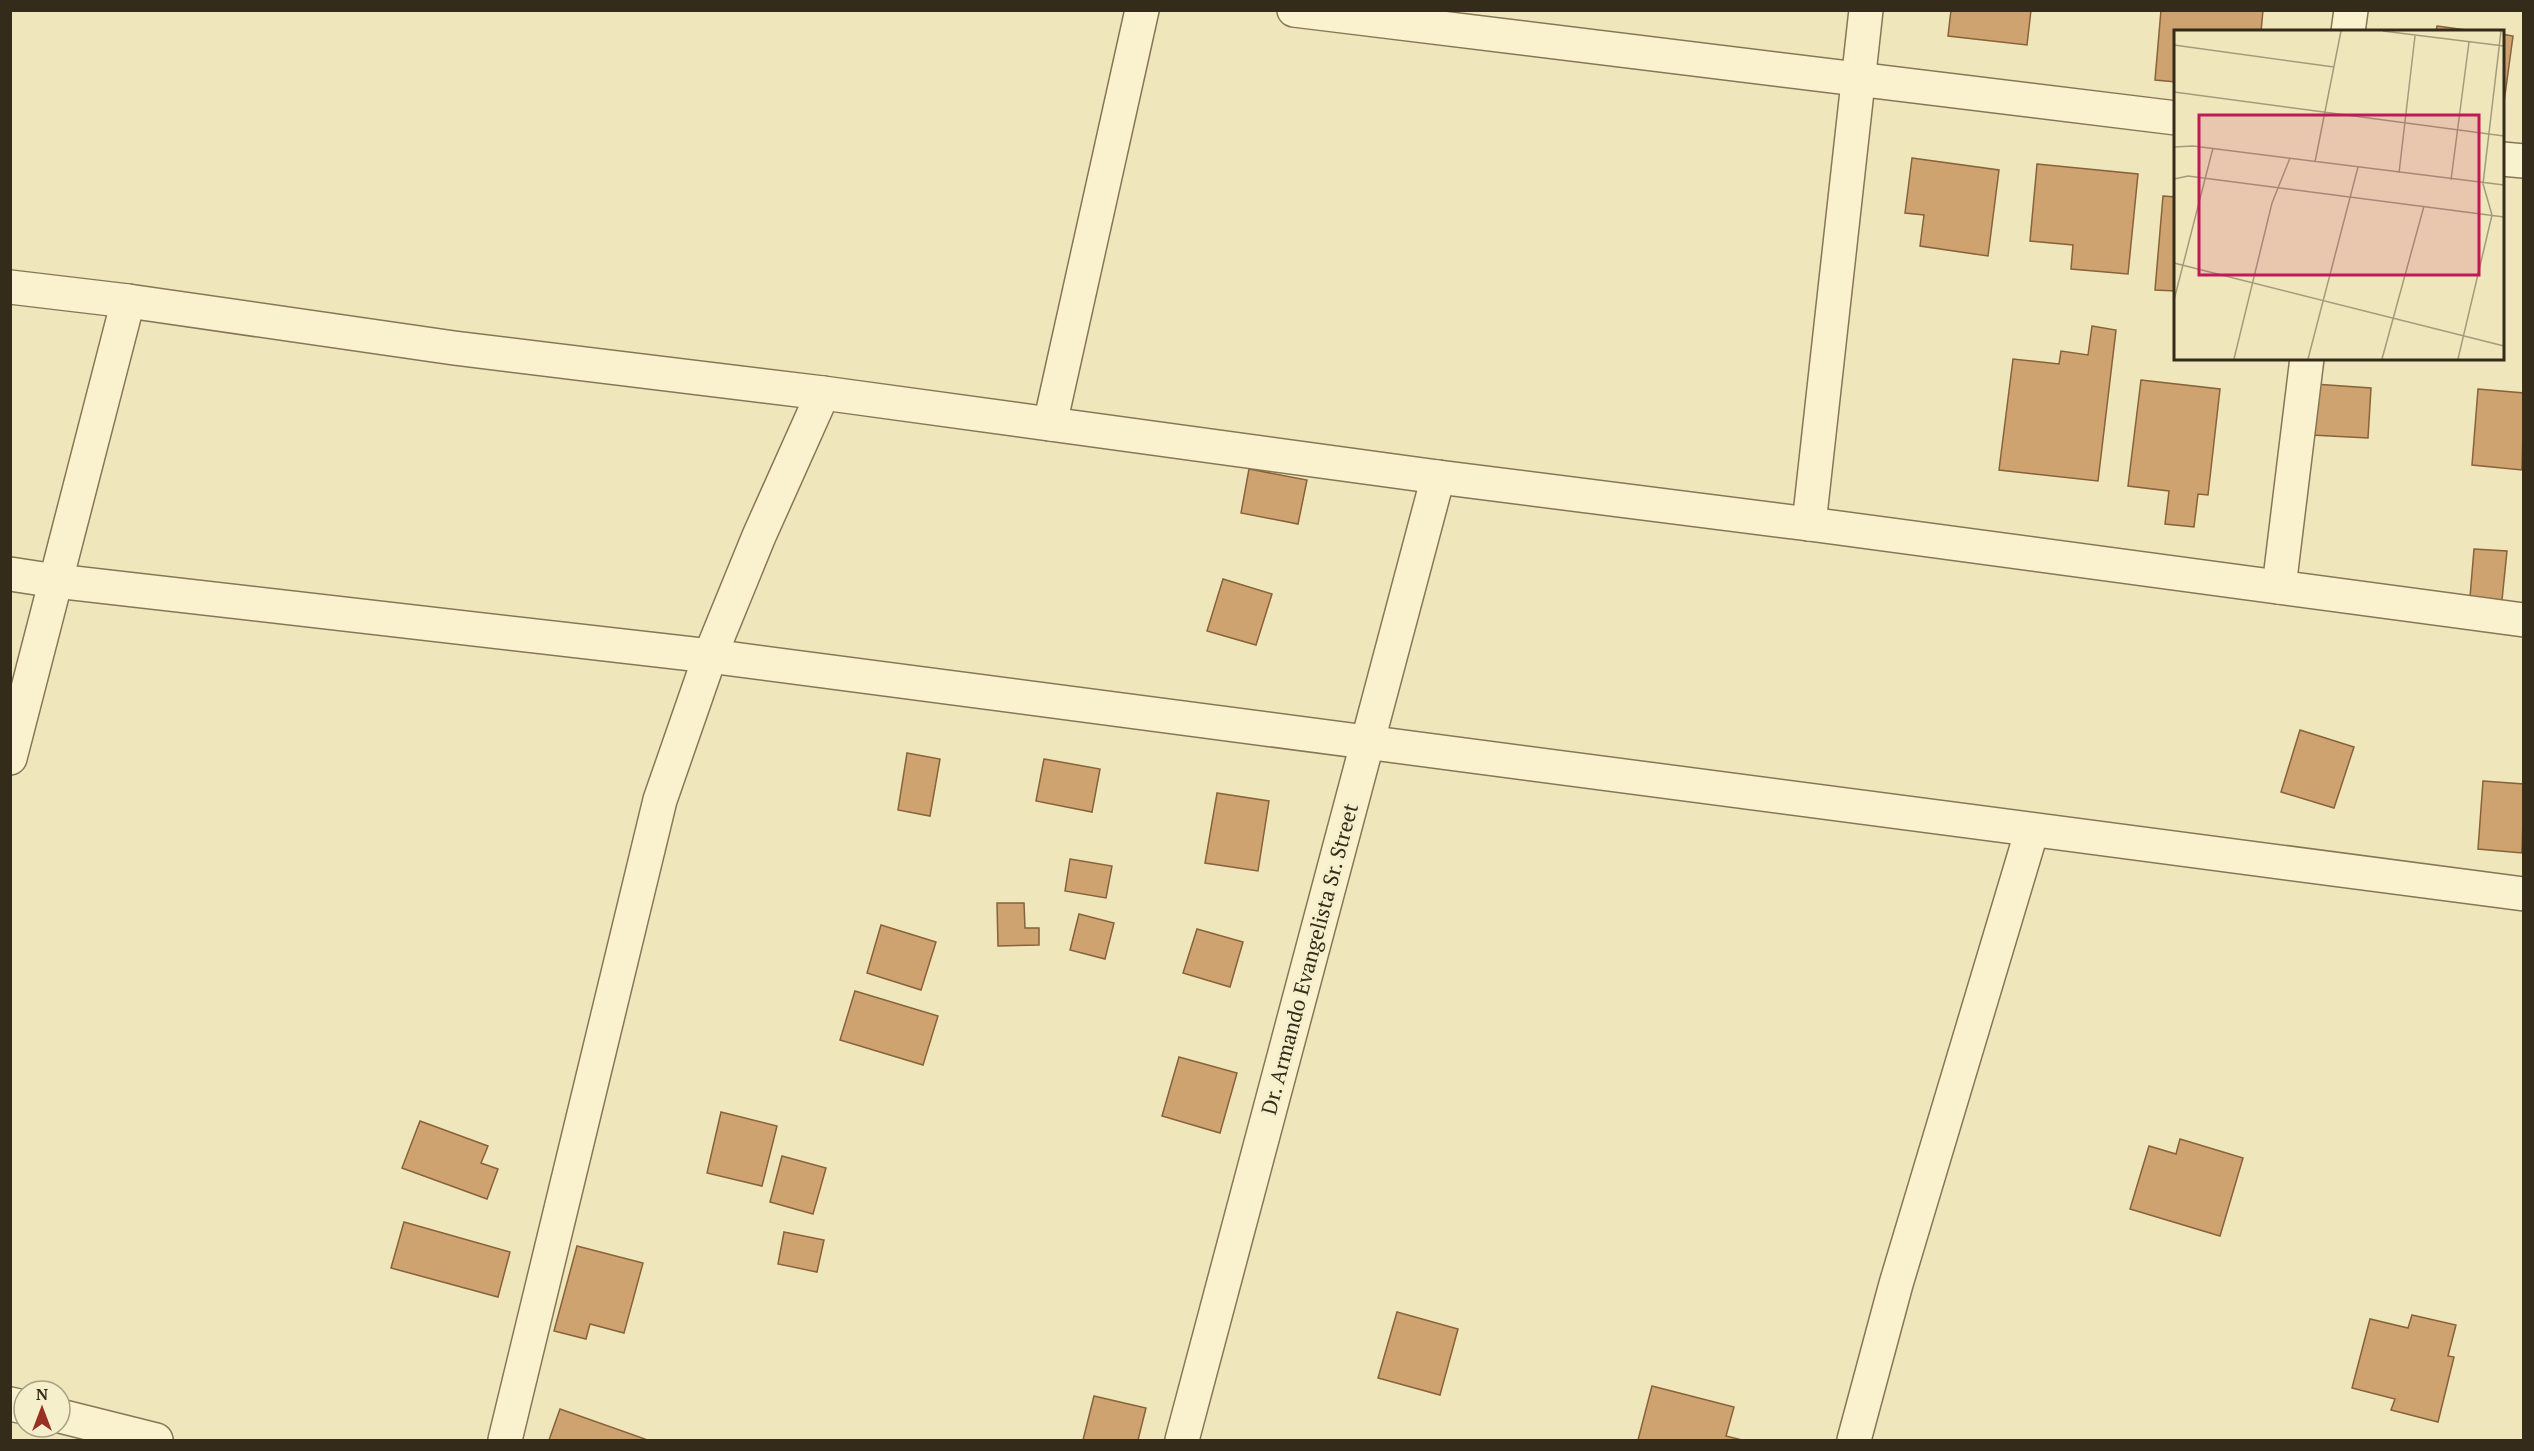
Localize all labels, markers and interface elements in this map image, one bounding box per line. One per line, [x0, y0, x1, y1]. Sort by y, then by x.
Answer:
inset map [2174, 30, 2504, 360]
street label: Dr. Armando Evangelista Sr. Street [1254, 800, 1364, 1118]
north arrow [12, 1379, 72, 1439]
text: N [36, 1383, 48, 1405]

